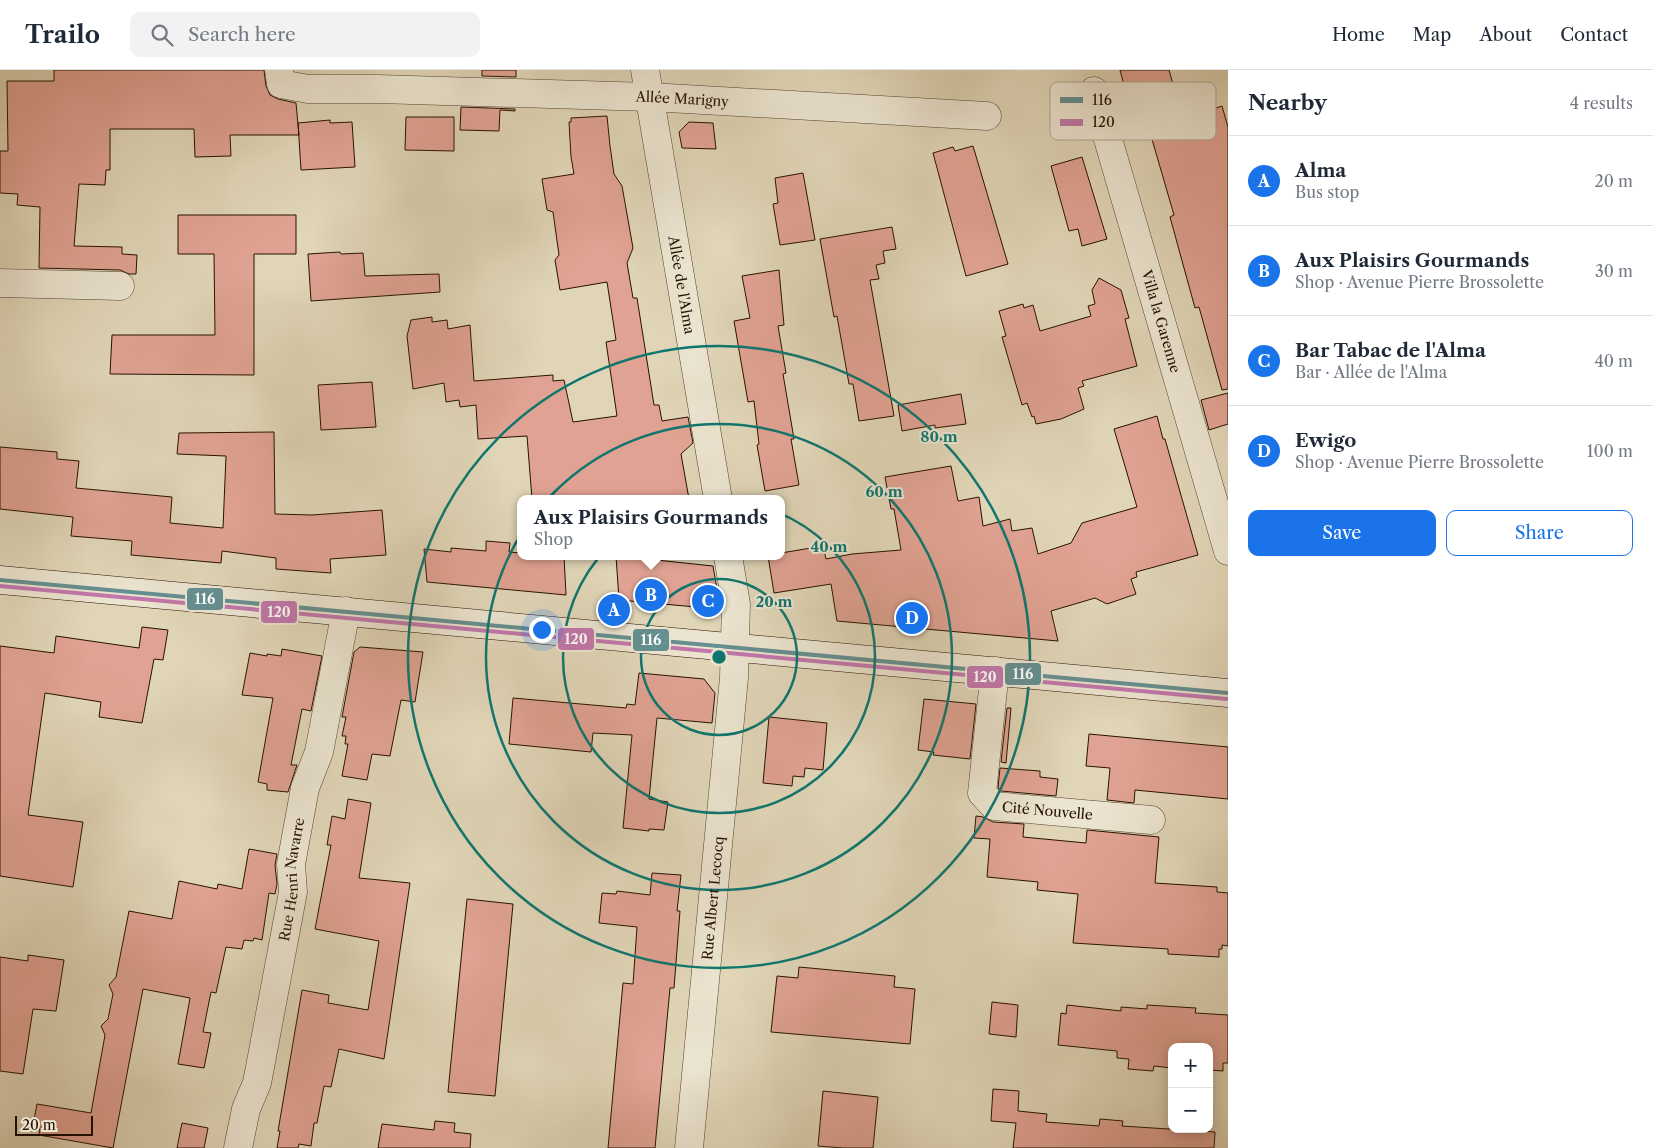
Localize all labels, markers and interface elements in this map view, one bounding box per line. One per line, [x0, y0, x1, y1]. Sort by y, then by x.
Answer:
search box [130, 12, 480, 57]
text: Trailo [25, 20, 100, 49]
icon: search [148, 21, 176, 49]
text: Search here [188, 23, 296, 46]
text: Home [1332, 24, 1385, 46]
text: Map [1413, 24, 1451, 46]
text: About [1479, 24, 1532, 46]
text: Contact [1560, 24, 1628, 46]
legend [1050, 82, 1216, 140]
street label: Allée Marigny [634, 88, 730, 110]
text: Nearby [1248, 90, 1327, 115]
text: 116 [1092, 91, 1112, 109]
text: 4 results [1570, 93, 1633, 113]
text: 120 [1092, 113, 1115, 131]
text: Alma [1295, 159, 1346, 182]
text: A [1258, 171, 1270, 191]
text: 20 m [1594, 171, 1633, 191]
text: Bus stop [1295, 182, 1359, 202]
street label: Allée de l'Alma [664, 233, 699, 336]
text: Aux Plaisirs Gourmands [1295, 249, 1529, 272]
text: B [1258, 261, 1270, 281]
text: 30 m [1595, 261, 1633, 281]
street label: Villa la Garenne [1137, 267, 1185, 375]
text: Shop · Avenue Pierre Brossolette [1295, 272, 1544, 292]
text: Bar Tabac de l'Alma [1295, 339, 1486, 362]
text: C [1258, 351, 1270, 371]
text: 40 m [1594, 351, 1633, 371]
text: Bar · Allée de l'Alma [1295, 362, 1447, 382]
text: 80 m [920, 427, 958, 446]
text: Ewigo [1295, 429, 1356, 452]
text: D [1257, 441, 1271, 461]
text: 100 m [1587, 441, 1633, 461]
text: Shop · Avenue Pierre Brossolette [1295, 452, 1544, 472]
text: 60 m [865, 482, 903, 501]
popup [517, 495, 785, 560]
text: Aux Plaisirs Gourmands [534, 506, 768, 529]
button: Save [1248, 510, 1436, 556]
button: Share [1446, 510, 1633, 556]
text: Shop [534, 529, 573, 549]
text: 40 m [810, 537, 848, 556]
pin: B [635, 576, 667, 614]
pin: C [692, 582, 724, 620]
line badge: 116 [186, 587, 224, 611]
text: 116 [195, 590, 215, 608]
pin: A [598, 591, 630, 629]
text: 20 m [755, 592, 793, 611]
pin: D [896, 599, 928, 637]
line badge: 120 [260, 600, 298, 624]
text: 120 [267, 603, 291, 621]
your location [529, 617, 555, 643]
line badge: 120 [557, 627, 595, 651]
line badge: 116 [632, 628, 670, 652]
text: 120 [564, 630, 588, 648]
text: 116 [641, 631, 661, 649]
centre of rings [710, 648, 728, 666]
line badge: 116 [1004, 662, 1042, 686]
line badge: 120 [966, 665, 1004, 689]
text: 116 [1013, 665, 1033, 683]
text: 120 [973, 668, 997, 686]
street label: Cité Nouvelle [1001, 798, 1094, 824]
street label: Rue Henri Navarre [275, 816, 308, 943]
street label: Rue Albert Lecocq [698, 835, 728, 961]
map controls [1168, 1043, 1213, 1133]
button: + [1168, 1043, 1213, 1088]
button: − [1168, 1088, 1213, 1133]
scale bar [15, 1113, 92, 1136]
text: 20 m [22, 1116, 56, 1134]

